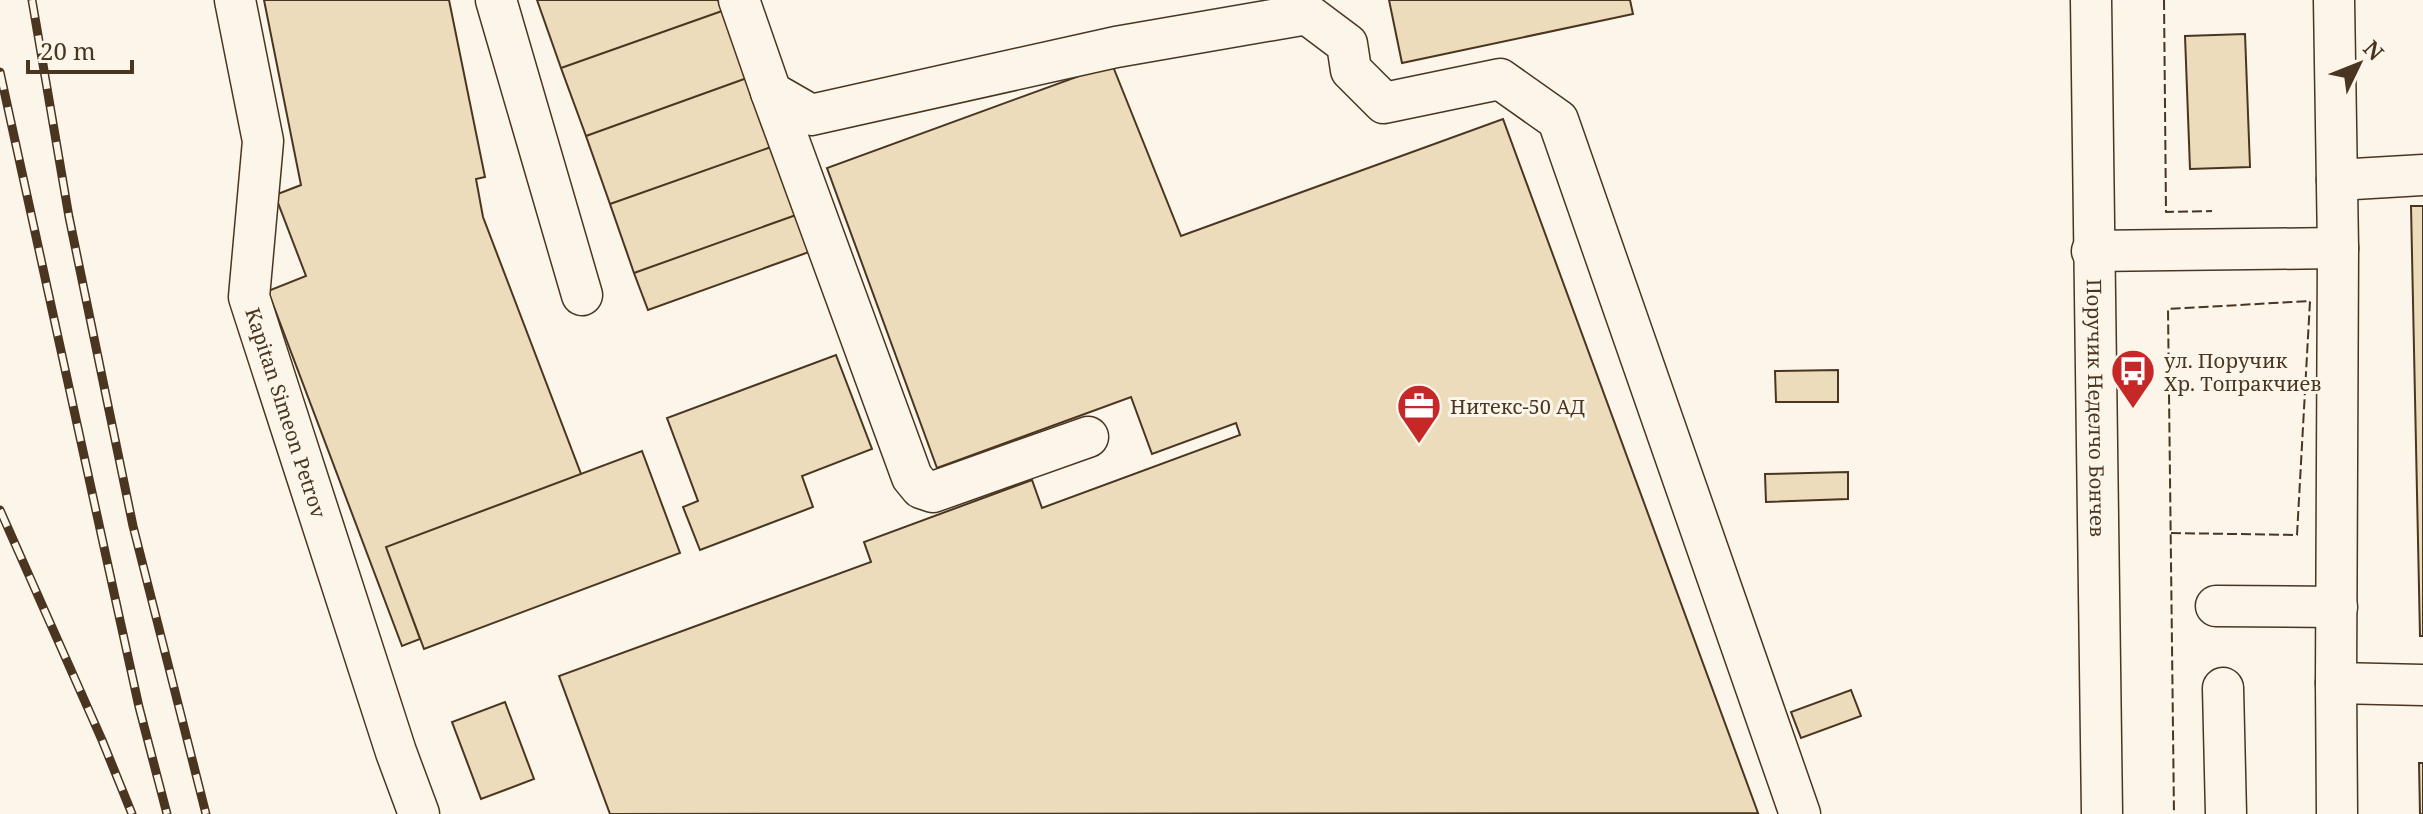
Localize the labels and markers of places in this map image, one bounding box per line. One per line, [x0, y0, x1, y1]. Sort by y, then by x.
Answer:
bus stop icon: ул. Поручик Хр. Топракчиев [2109, 347, 2157, 410]
place label: ул. Поручик Хр. Топракчиев [2164, 347, 2321, 397]
office icon: Нитекс-50 АД [1395, 382, 1443, 445]
place label: Нитекс-50 АД [1450, 393, 1585, 420]

